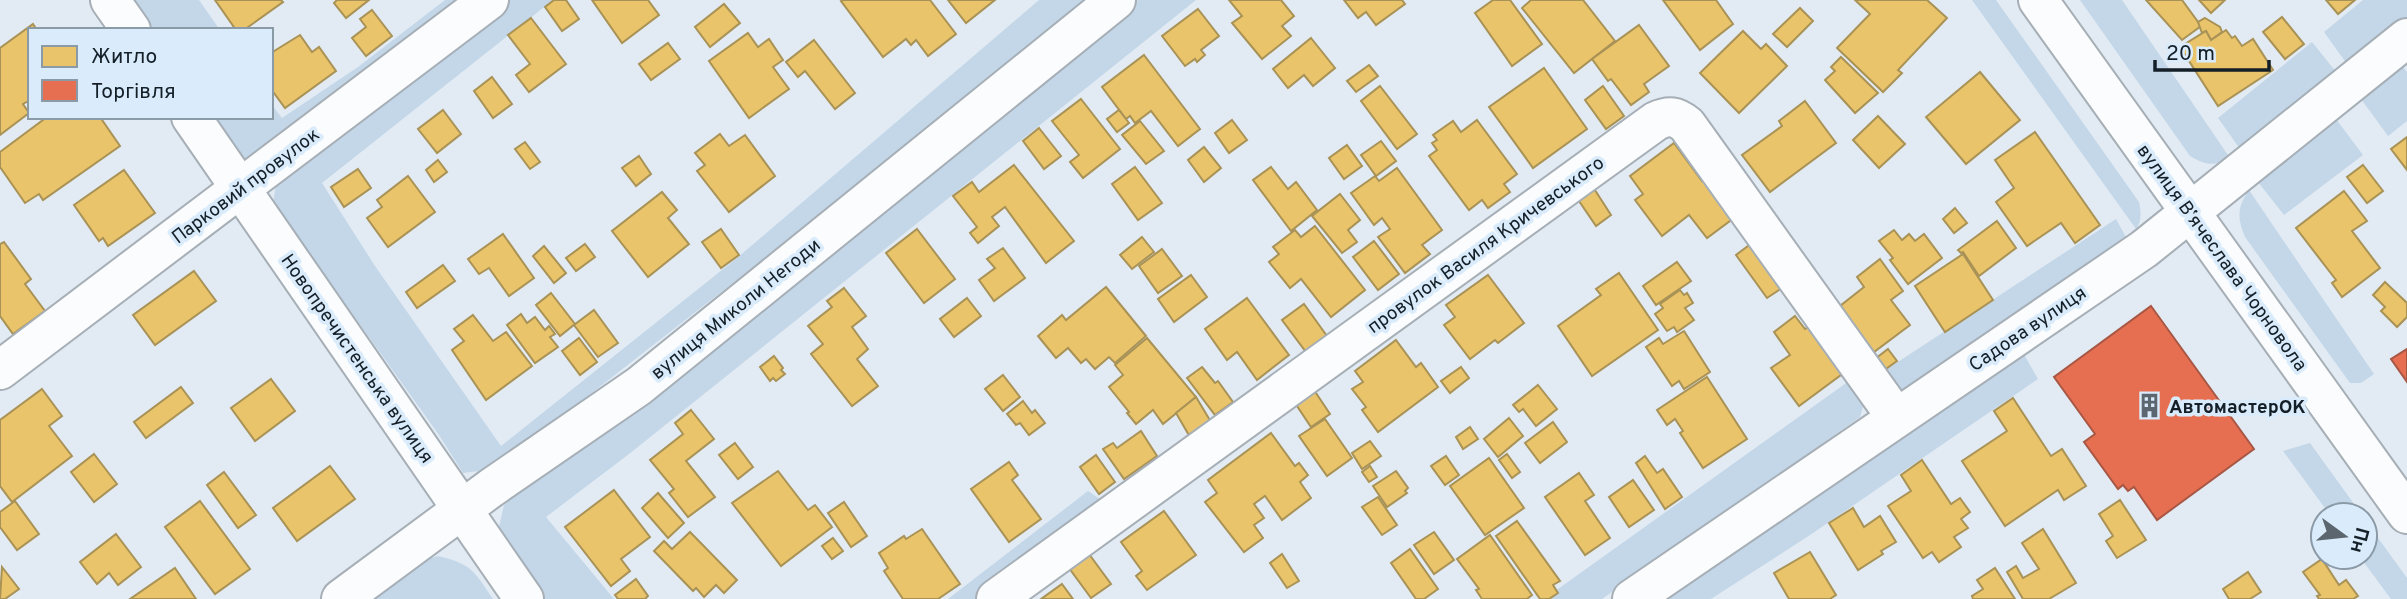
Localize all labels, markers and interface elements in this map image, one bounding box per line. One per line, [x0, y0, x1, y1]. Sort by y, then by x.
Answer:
legend [28, 28, 273, 119]
scale bar [2155, 28, 2269, 72]
text: 20 m [2166, 41, 2215, 68]
text: Житло [91, 44, 157, 71]
text: Торгівля [91, 79, 176, 106]
street label: Парковий провулок [168, 123, 325, 250]
street label: вулиця Вʼячеслава Чорновола [2131, 140, 2312, 376]
street label: провулок Василя Кричевського [1363, 151, 1609, 340]
street label: вулиця Миколи Негоди [647, 234, 826, 385]
street label: Новопречистенська вулиця [275, 250, 438, 469]
street label: Садова вулиця [1965, 282, 2091, 378]
building icon: АвтомастерОК [2135, 392, 2163, 420]
place label: АвтомастерОК [2169, 396, 2306, 420]
north arrow [2309, 501, 2379, 571]
text: Пн [2344, 524, 2373, 555]

